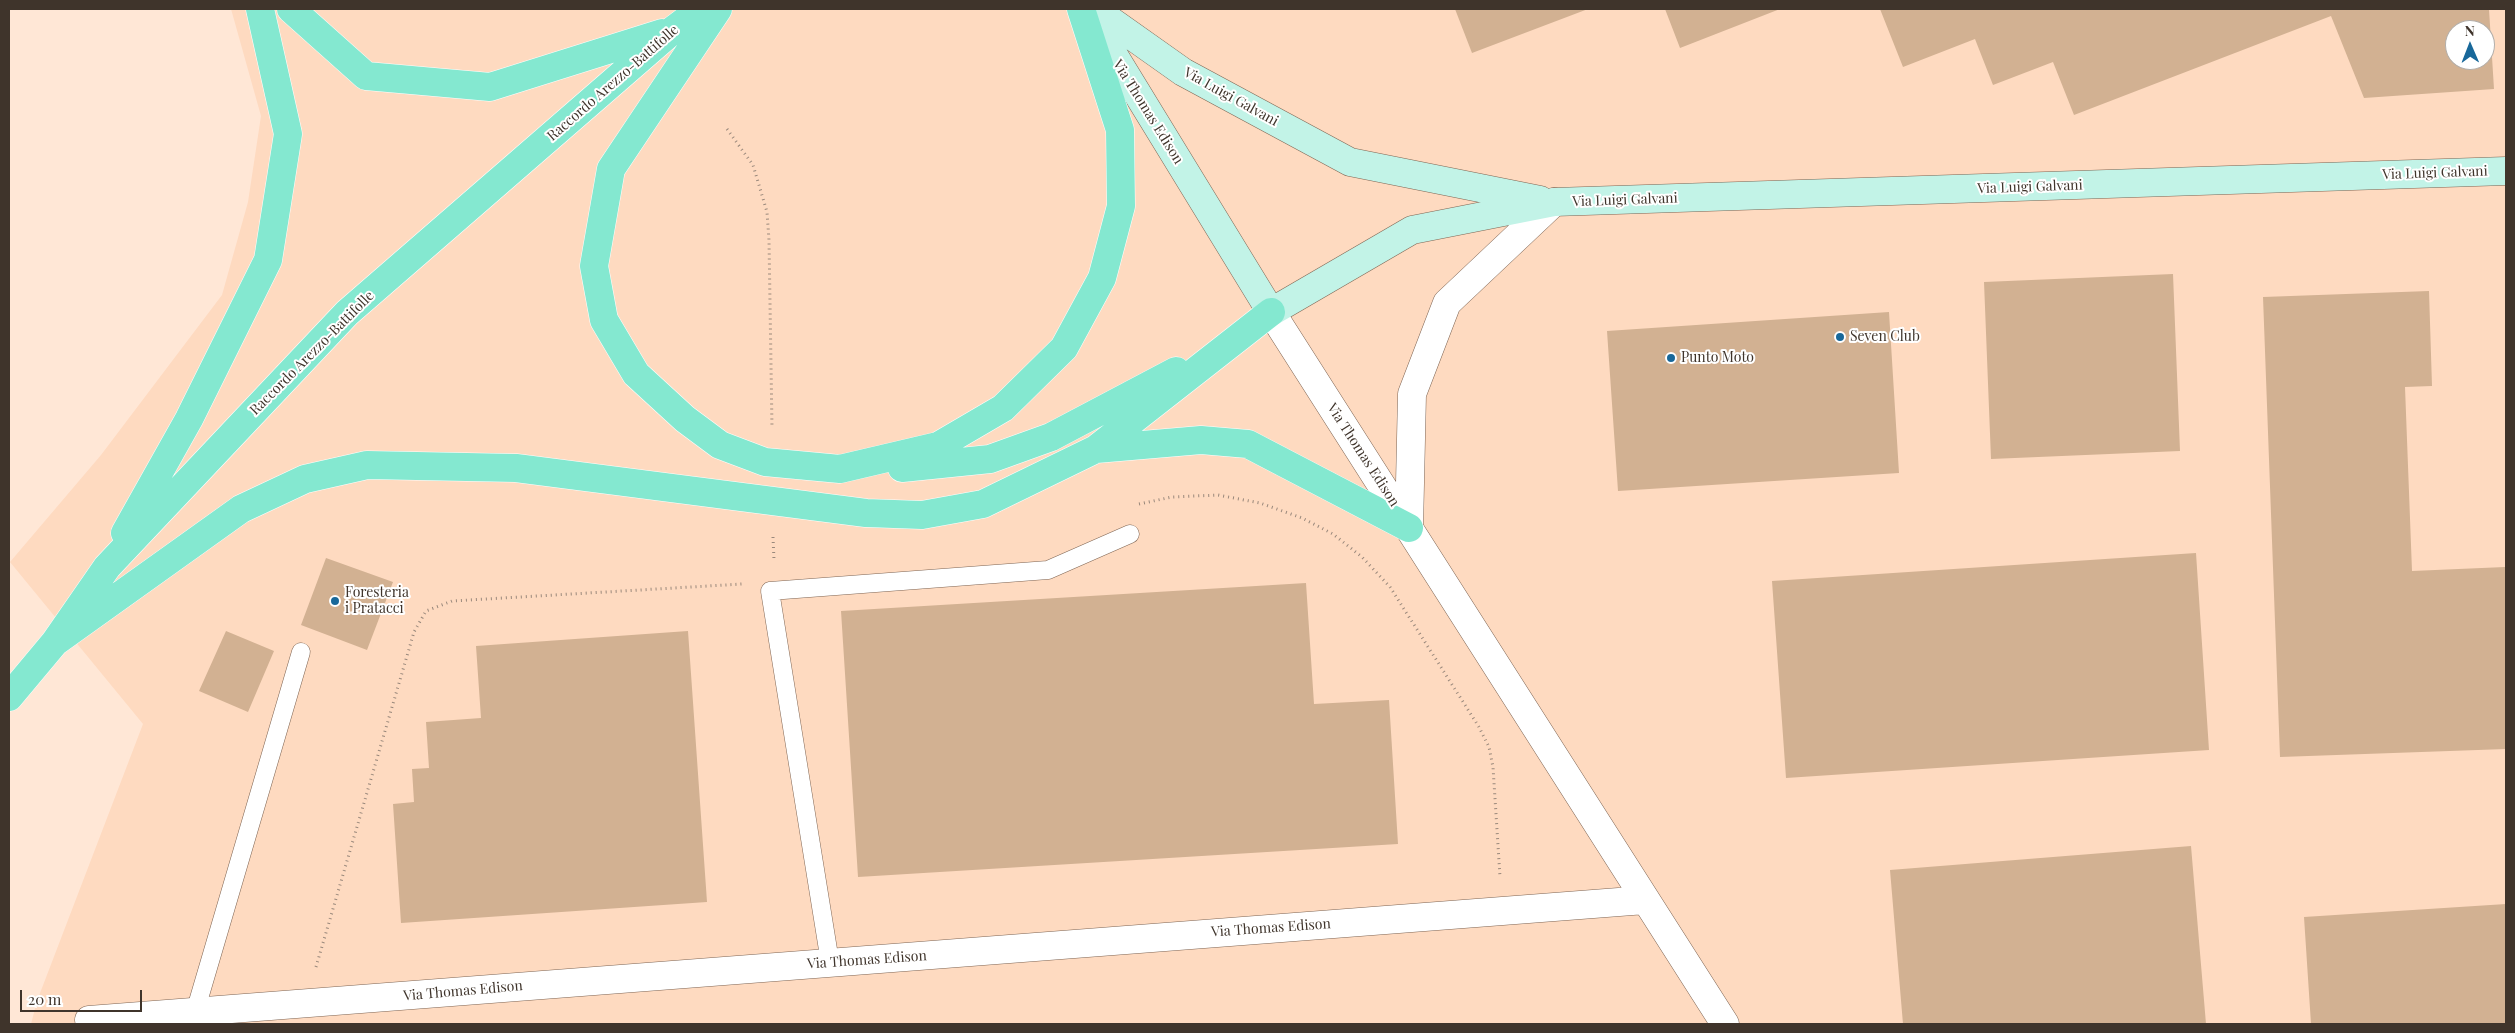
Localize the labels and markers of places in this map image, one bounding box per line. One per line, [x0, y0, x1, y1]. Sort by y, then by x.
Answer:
place label: Seven Club [1850, 329, 1920, 345]
marker: Seven Club [1834, 331, 1846, 343]
place label: Punto Moto [1681, 350, 1754, 366]
marker: Punto Moto [1665, 352, 1677, 364]
place label: Foresteria i Pratacci [345, 585, 409, 618]
marker: Foresteria i Pratacci [329, 595, 341, 607]

